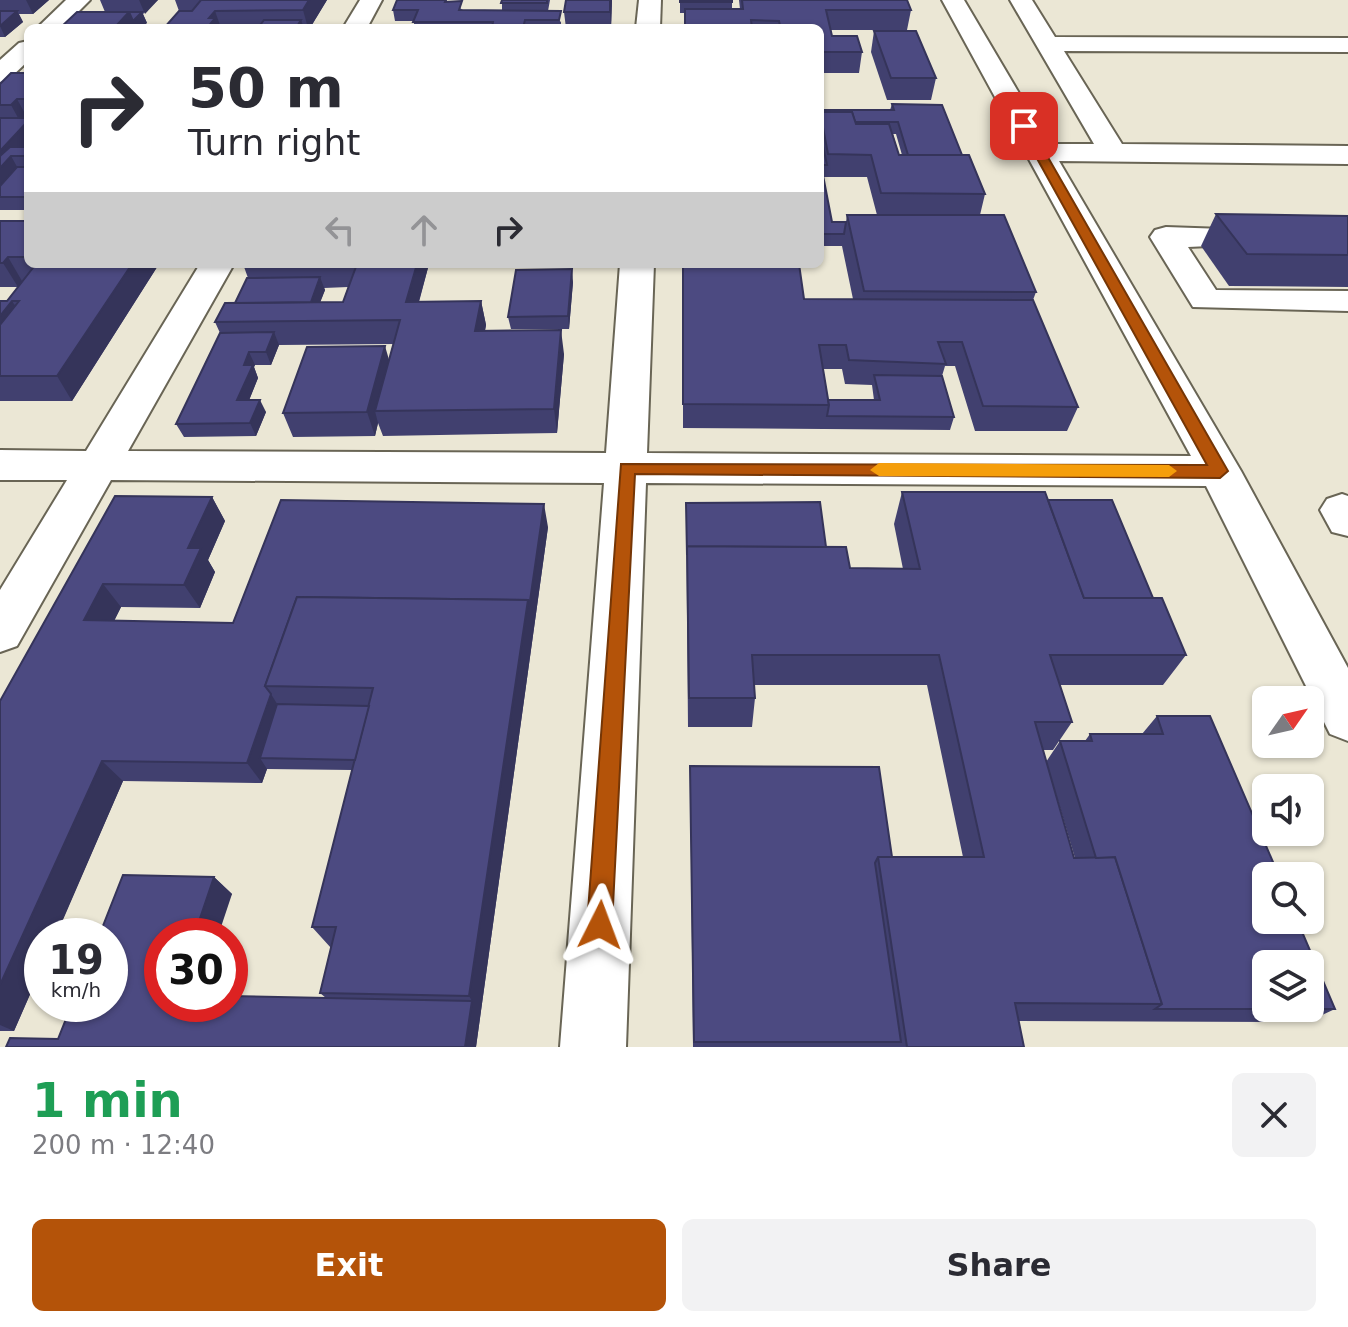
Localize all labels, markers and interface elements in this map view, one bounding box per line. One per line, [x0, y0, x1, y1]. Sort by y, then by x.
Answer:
text: 50 m [188, 55, 344, 120]
icon: right [56, 56, 160, 160]
pin [990, 92, 1058, 160]
icon: arrive [1002, 104, 1046, 148]
text: Turn right [188, 122, 360, 163]
icon: left [318, 208, 362, 252]
icon: ahead [402, 208, 446, 252]
icon: right [486, 208, 530, 252]
north arrow [1252, 686, 1324, 758]
map controls [1252, 686, 1324, 1022]
button: sound [1252, 774, 1324, 846]
button: search [1252, 862, 1324, 934]
position arrow [558, 883, 642, 967]
speed limit sign: 30 [144, 918, 248, 1022]
text: 19 [48, 937, 104, 983]
button: layers [1252, 950, 1324, 1022]
text: km/h [51, 978, 101, 1002]
text: 1 min [32, 1072, 183, 1128]
button: close [1232, 1073, 1316, 1157]
text: 200 m · 12:40 [32, 1130, 215, 1160]
button: Exit [32, 1219, 666, 1311]
button: Share [682, 1219, 1316, 1311]

